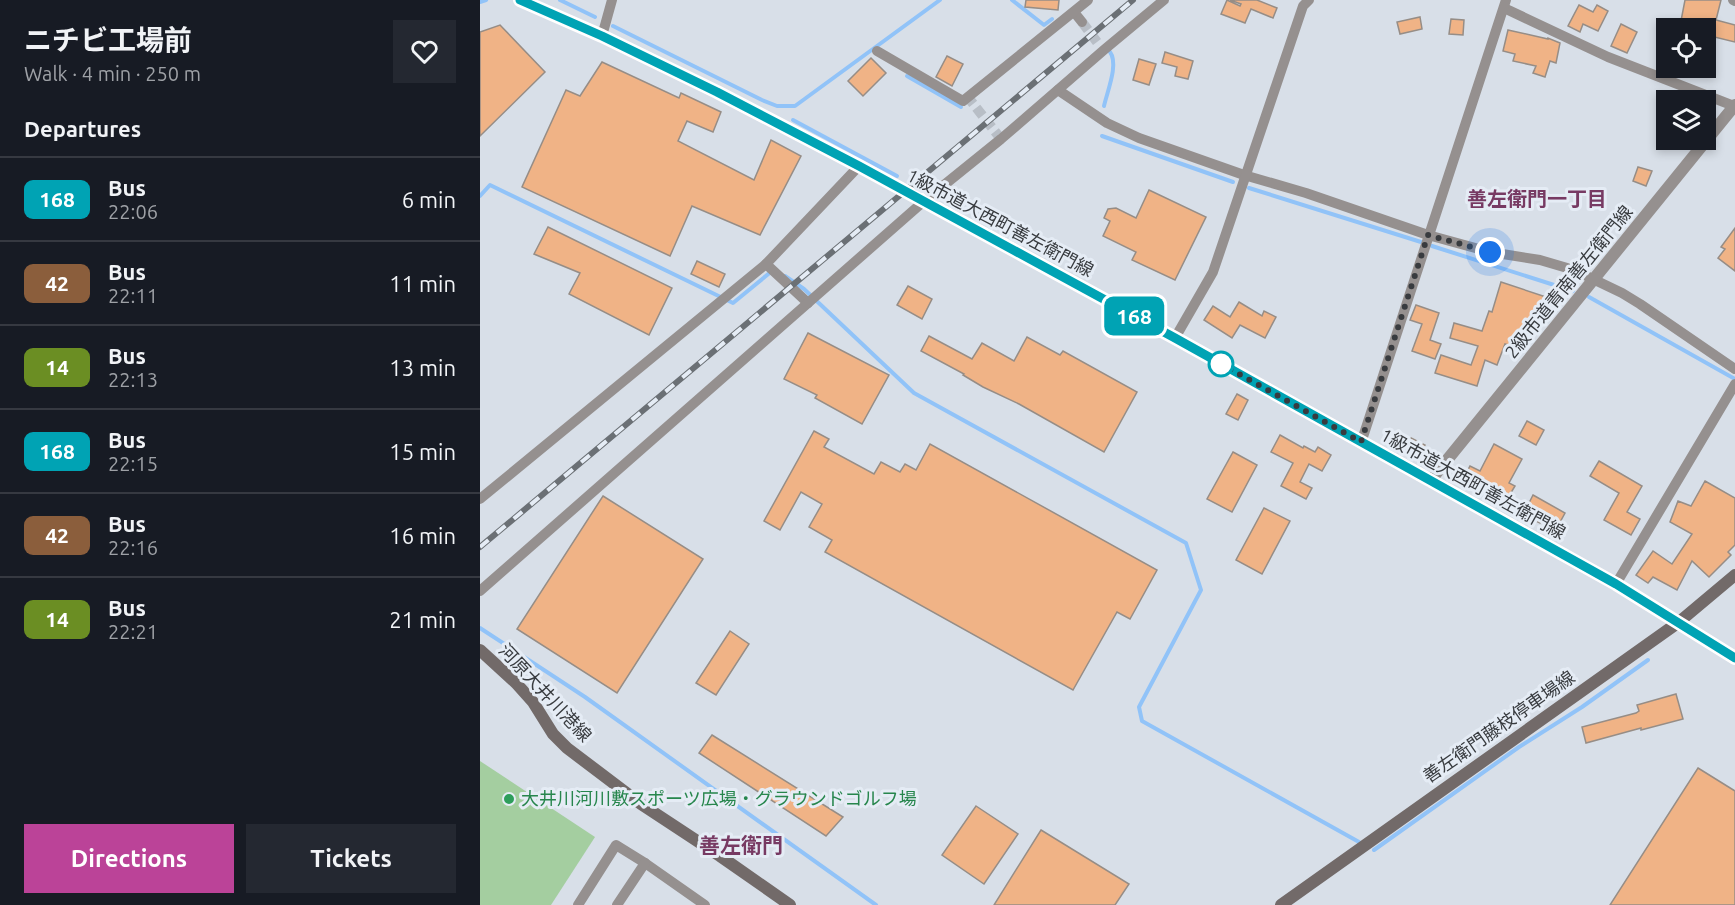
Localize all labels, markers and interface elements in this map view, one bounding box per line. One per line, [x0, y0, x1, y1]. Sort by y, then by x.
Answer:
map controls [1656, 18, 1716, 150]
button: locate [1656, 18, 1716, 78]
button: heart [393, 20, 456, 83]
text: ニチビ工場前 [24, 24, 192, 55]
text: Walk · 4 min · 250 m [24, 62, 201, 85]
button: layers [1656, 90, 1716, 150]
text: Departures [24, 116, 141, 141]
street label: 1級市道大西町善左衛門線 [904, 164, 1097, 280]
text: Bus [108, 175, 146, 200]
text: 168 [39, 187, 75, 211]
text: 6 min [402, 187, 456, 212]
district label: 善左衛門一丁目 [1467, 187, 1607, 210]
text: 22:06 [108, 200, 158, 223]
street label: 2級市道青南善左衛門線 [1501, 201, 1636, 362]
your location [1475, 237, 1505, 267]
text: Bus [108, 259, 146, 284]
text: 42 [45, 271, 69, 295]
text: 11 min [389, 271, 456, 296]
text: 22:11 [108, 284, 158, 307]
line badge: 168 [1100, 296, 1168, 336]
text: 168 [1116, 304, 1152, 328]
text: Bus [108, 343, 146, 368]
unlabelled marker [1208, 351, 1234, 377]
text: 14 [45, 355, 69, 379]
text: 13 min [389, 355, 456, 380]
text: 22:13 [108, 368, 158, 391]
street label: 1級市道大西町善左衛門線 [1378, 424, 1569, 542]
text: Bus [108, 427, 146, 452]
text: 168 [39, 439, 75, 463]
text: 15 min [389, 439, 456, 464]
text: 22:15 [108, 452, 158, 475]
text: Bus [108, 511, 146, 536]
text: 42 [45, 523, 69, 547]
text: 16 min [389, 523, 456, 548]
text: 22:16 [108, 536, 158, 559]
text: Bus [108, 595, 146, 620]
text: 14 [45, 607, 69, 631]
text: 21 min [389, 607, 456, 632]
text: 22:21 [108, 620, 158, 643]
street label: 河原大井川港線 [495, 639, 596, 745]
street label: 善左衛門藤枝停車場線 [1419, 666, 1578, 786]
place label: 大井川河川敷スポーツ広場・グラウンドゴルフ場 [521, 788, 917, 808]
marker: 大井川河川敷スポーツ広場・グラウンドゴルフ場 [502, 792, 516, 806]
button: Directions [24, 824, 234, 893]
button: Tickets [246, 824, 456, 893]
district label: 善左衛門 [699, 833, 783, 857]

